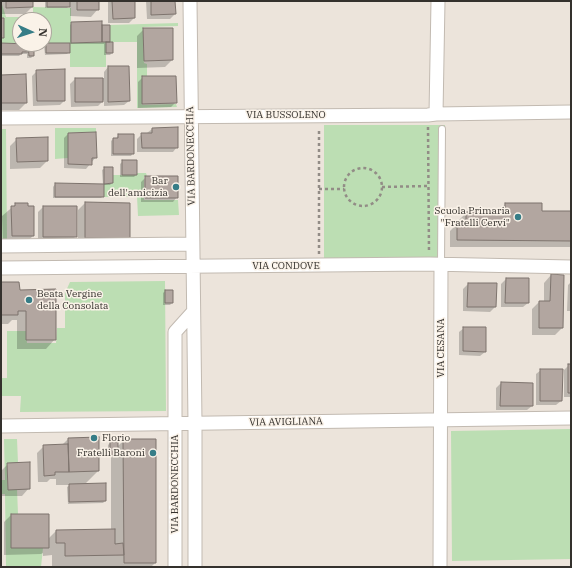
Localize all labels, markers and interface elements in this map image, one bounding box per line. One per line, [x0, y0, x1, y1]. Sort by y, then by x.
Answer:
north arrow [12, 12, 52, 52]
text: N [36, 28, 50, 37]
street label: VIA BARDONECCHIA [184, 106, 198, 206]
street label: VIA BUSSOLENO [246, 109, 326, 121]
place label: Bar dell'amicizia [108, 175, 168, 198]
marker: Bar dell'amicizia [171, 182, 181, 192]
place label: Scuola Primaria "Fratelli Cervi" [435, 205, 510, 228]
marker: Scuola Primaria "Fratelli Cervi" [513, 212, 523, 222]
street label: VIA CONDOVE [252, 260, 320, 272]
place label: Beata Vergine della Consolata [37, 288, 109, 312]
marker: Beata Vergine della Consolata [24, 295, 34, 305]
street label: VIA CESANA [435, 318, 447, 378]
street label: VIA AVIGLIANA [249, 415, 323, 429]
place label: Florio [102, 432, 130, 444]
marker: Florio [89, 433, 99, 443]
street label: VIA BARDONECCHIA [169, 435, 181, 533]
place label: Fratelli Baroni [77, 447, 145, 459]
marker: Fratelli Baroni [148, 448, 158, 458]

